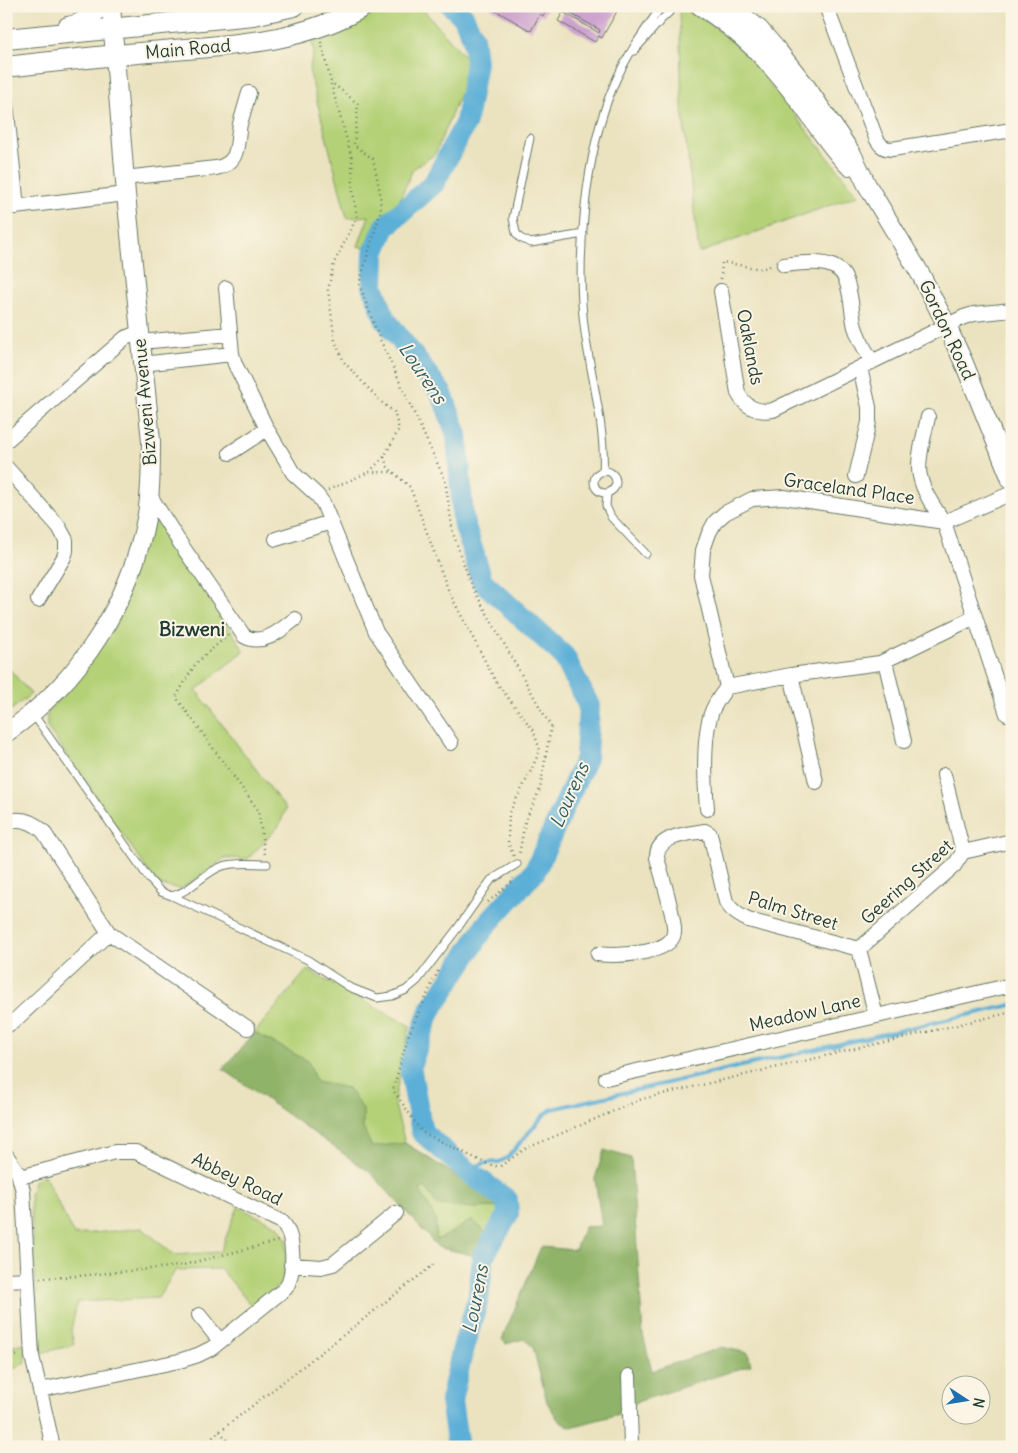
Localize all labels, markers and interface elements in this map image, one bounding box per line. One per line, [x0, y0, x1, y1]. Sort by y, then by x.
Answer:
street label: Main Road [144, 33, 232, 64]
street label: Gordon Road [914, 276, 981, 384]
street label: Oaklands [732, 307, 769, 387]
street label: Bizweni Avenue [127, 338, 162, 466]
water label: Lourens [394, 338, 453, 409]
street label: Graceland Place [782, 468, 916, 509]
district label: Bizweni [159, 617, 225, 641]
water label: Lourens [544, 757, 595, 831]
street label: Geering Street [856, 834, 958, 929]
street label: Palm Street [745, 886, 841, 935]
street label: Meadow Lane [747, 989, 863, 1036]
street label: Abbey Road [188, 1147, 287, 1211]
water label: Lourens [457, 1262, 494, 1335]
north arrow [940, 1376, 990, 1426]
text: N [969, 1396, 989, 1409]

